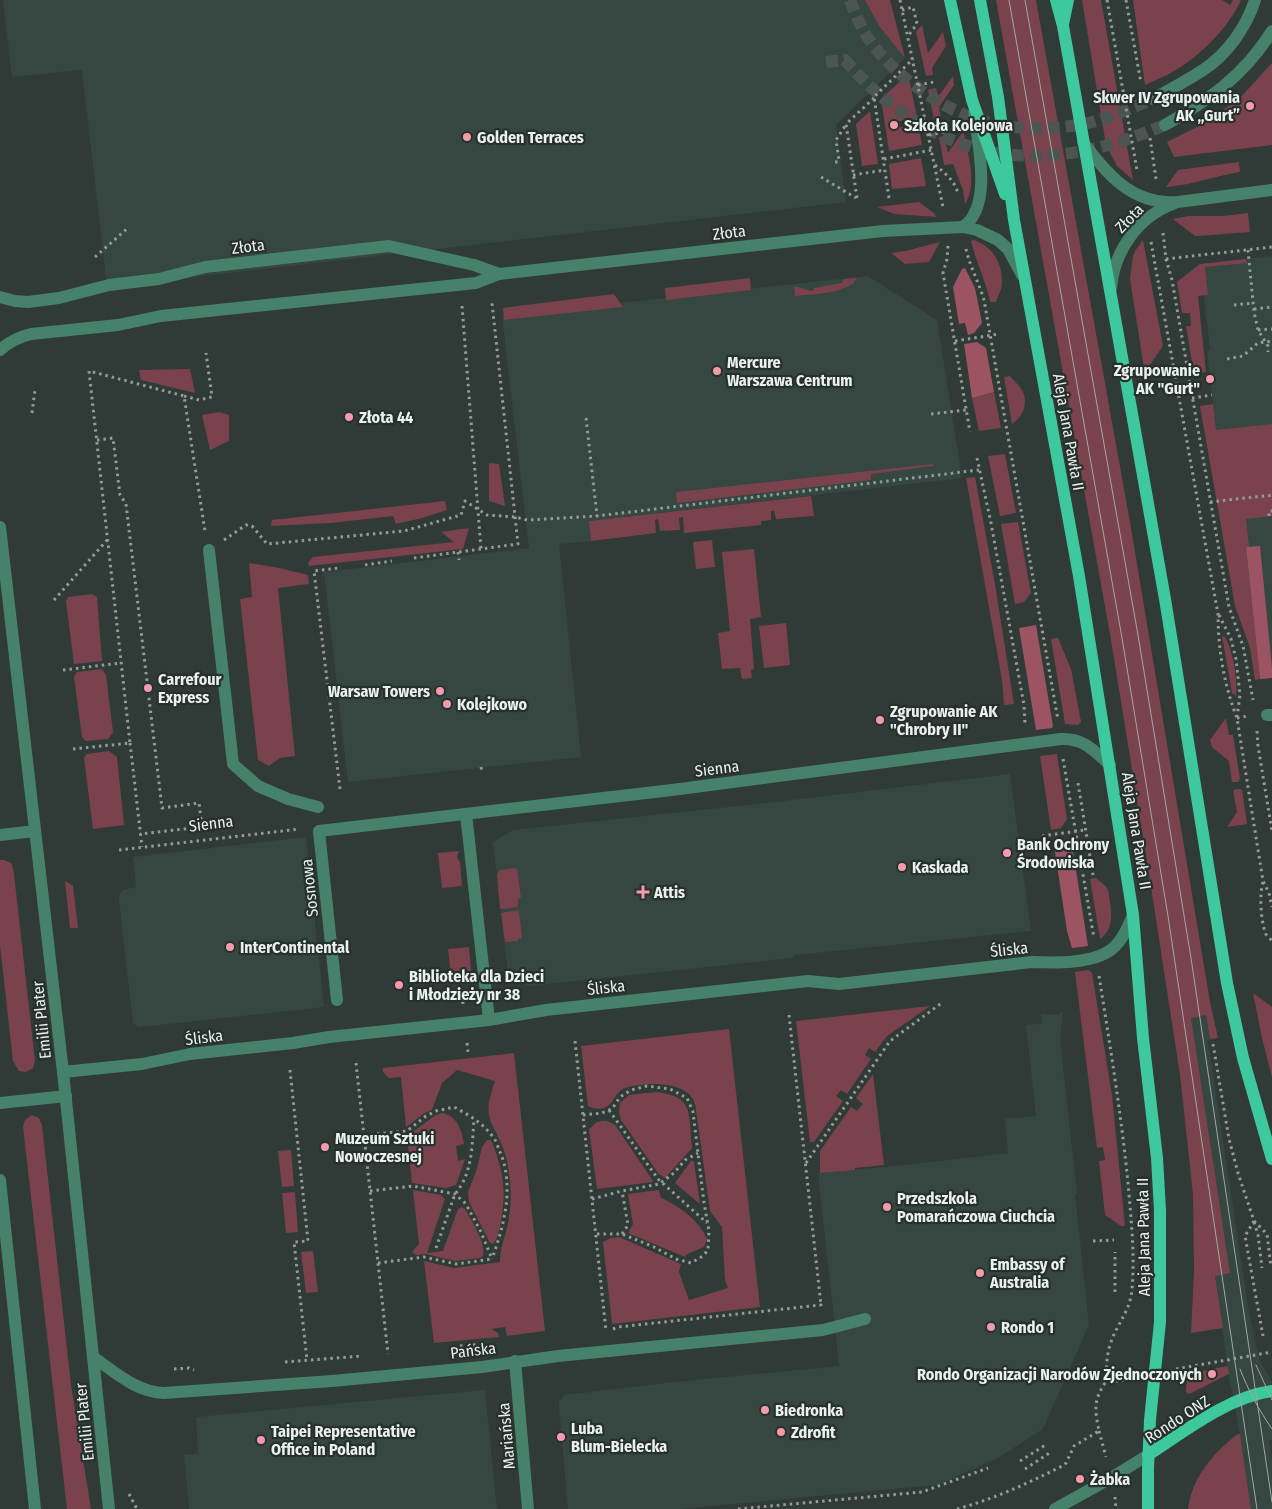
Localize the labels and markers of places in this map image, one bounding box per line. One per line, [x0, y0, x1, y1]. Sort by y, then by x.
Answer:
place label: Skwer IV Zgrupowania AK „Gurt” [1093, 88, 1240, 125]
marker: Skwer IV Zgrupowania AK „Gurt” [1244, 100, 1256, 112]
place label: Szkoła Kolejowa [904, 116, 1013, 135]
marker: Szkoła Kolejowa [888, 119, 900, 131]
place label: Golden Terraces [477, 128, 584, 147]
marker: Golden Terraces [461, 131, 473, 143]
place label: Mercure Warszawa Centrum [727, 353, 853, 390]
place label: Zgrupowanie AK "Gurt" [1114, 361, 1200, 398]
marker: Mercure Warszawa Centrum [711, 365, 723, 377]
marker: Zgrupowanie AK "Gurt" [1204, 373, 1216, 385]
place label: Złota 44 [359, 408, 413, 427]
marker: Złota 44 [343, 411, 355, 423]
place label: Carrefour Express [158, 670, 222, 707]
marker: Carrefour Express [142, 682, 154, 694]
place label: Warsaw Towers [328, 682, 430, 701]
marker: Warsaw Towers [434, 685, 446, 697]
place label: Kolejkowo [457, 695, 528, 714]
marker: Kolejkowo [441, 698, 453, 710]
place label: Zgrupowanie AK "Chrobry II" [890, 702, 998, 739]
marker: Zgrupowanie AK "Chrobry II" [874, 714, 886, 726]
place label: Bank Ochrony Środowiska [1017, 835, 1109, 872]
marker: Bank Ochrony Środowiska [1001, 847, 1013, 859]
place label: Kaskada [912, 858, 969, 877]
marker: Kaskada [896, 861, 908, 873]
place label: Attis [653, 883, 685, 902]
marker: Attis [636, 885, 650, 899]
place label: InterContinental [240, 938, 350, 957]
marker: InterContinental [224, 941, 236, 953]
place label: Biblioteka dla Dzieci i Młodzieży nr 38 [409, 967, 544, 1004]
marker: Biblioteka dla Dzieci i Młodzieży nr 38 [393, 979, 405, 991]
place label: Muzeum Sztuki Nowoczesnej [335, 1129, 434, 1166]
marker: Muzeum Sztuki Nowoczesnej [319, 1141, 331, 1153]
place label: Przedszkola Pomarańczowa Ciuchcia [897, 1189, 1055, 1226]
marker: Przedszkola Pomarańczowa Ciuchcia [881, 1201, 893, 1213]
place label: Embassy of Australia [989, 1255, 1066, 1292]
marker: Embassy of Australia [974, 1267, 986, 1279]
place label: Rondo 1 [1001, 1318, 1054, 1337]
marker: Rondo 1 [985, 1321, 997, 1333]
place label: Rondo Organizacji Narodów Zjednoczonych [917, 1365, 1202, 1384]
marker: Rondo Organizacji Narodów Zjednoczonych [1206, 1368, 1218, 1380]
place label: Biedronka [775, 1401, 843, 1420]
marker: Biedronka [759, 1404, 771, 1416]
place label: Luba Blum-Bielecka [571, 1419, 667, 1456]
place label: Taipei Representative Office in Poland [271, 1422, 416, 1459]
place label: Zdrofit [791, 1423, 836, 1442]
marker: Zdrofit [775, 1426, 787, 1438]
marker: Luba Blum-Bielecka [555, 1431, 567, 1443]
marker: Taipei Representative Office in Poland [255, 1434, 267, 1446]
place label: Żabka [1090, 1470, 1130, 1489]
marker: Żabka [1074, 1473, 1086, 1485]

